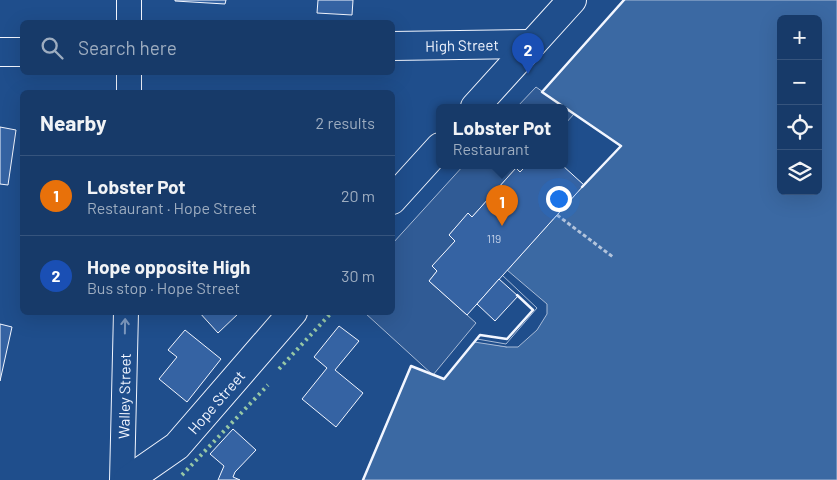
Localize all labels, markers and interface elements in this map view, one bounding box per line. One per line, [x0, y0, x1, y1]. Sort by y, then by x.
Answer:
map controls [777, 15, 822, 195]
button: + [777, 15, 822, 60]
search box [20, 20, 395, 75]
pin: 2 [512, 33, 544, 74]
icon: search [38, 34, 66, 62]
street label: High Street [425, 35, 499, 55]
text: Search here [78, 36, 177, 59]
button: − [777, 60, 822, 105]
popup [436, 104, 568, 169]
button: locate [777, 105, 822, 150]
text: Nearby [40, 110, 106, 135]
text: 2 results [316, 113, 375, 132]
text: Lobster Pot [453, 116, 551, 139]
text: Restaurant [453, 139, 530, 158]
button: layers [777, 150, 822, 195]
text: Lobster Pot [87, 175, 186, 198]
pin: 1 [486, 185, 518, 226]
text: 1 [53, 186, 59, 205]
text: 20 m [341, 186, 375, 205]
your location [546, 186, 572, 212]
text: Restaurant · Hope Street [87, 198, 257, 217]
house number: 119 [487, 231, 501, 245]
text: Hope opposite High [87, 255, 251, 278]
text: 2 [52, 266, 60, 285]
text: 30 m [341, 266, 375, 285]
text: Bus stop · Hope Street [87, 278, 240, 297]
one-way arrow [121, 319, 130, 335]
street label: Walley Street [114, 353, 134, 439]
street label: Hope Street [184, 367, 248, 437]

